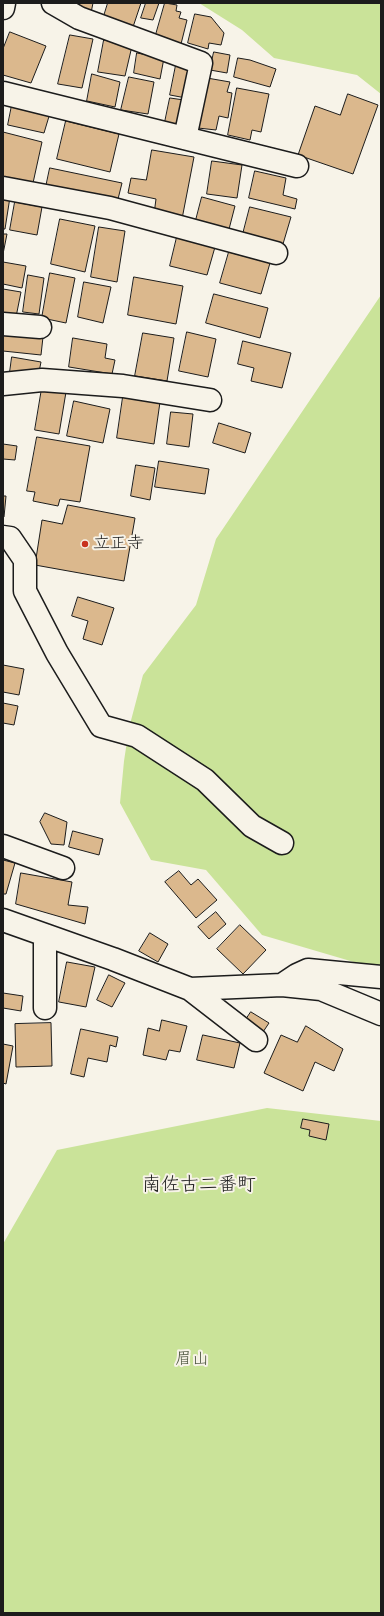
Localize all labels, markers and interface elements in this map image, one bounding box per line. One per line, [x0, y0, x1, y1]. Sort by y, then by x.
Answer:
place label: 立正寺 [93, 534, 144, 554]
marker: 立正寺 [80, 539, 90, 549]
district label: 南佐古二番町 [142, 1174, 256, 1196]
park label: 眉山 [175, 1350, 209, 1370]

